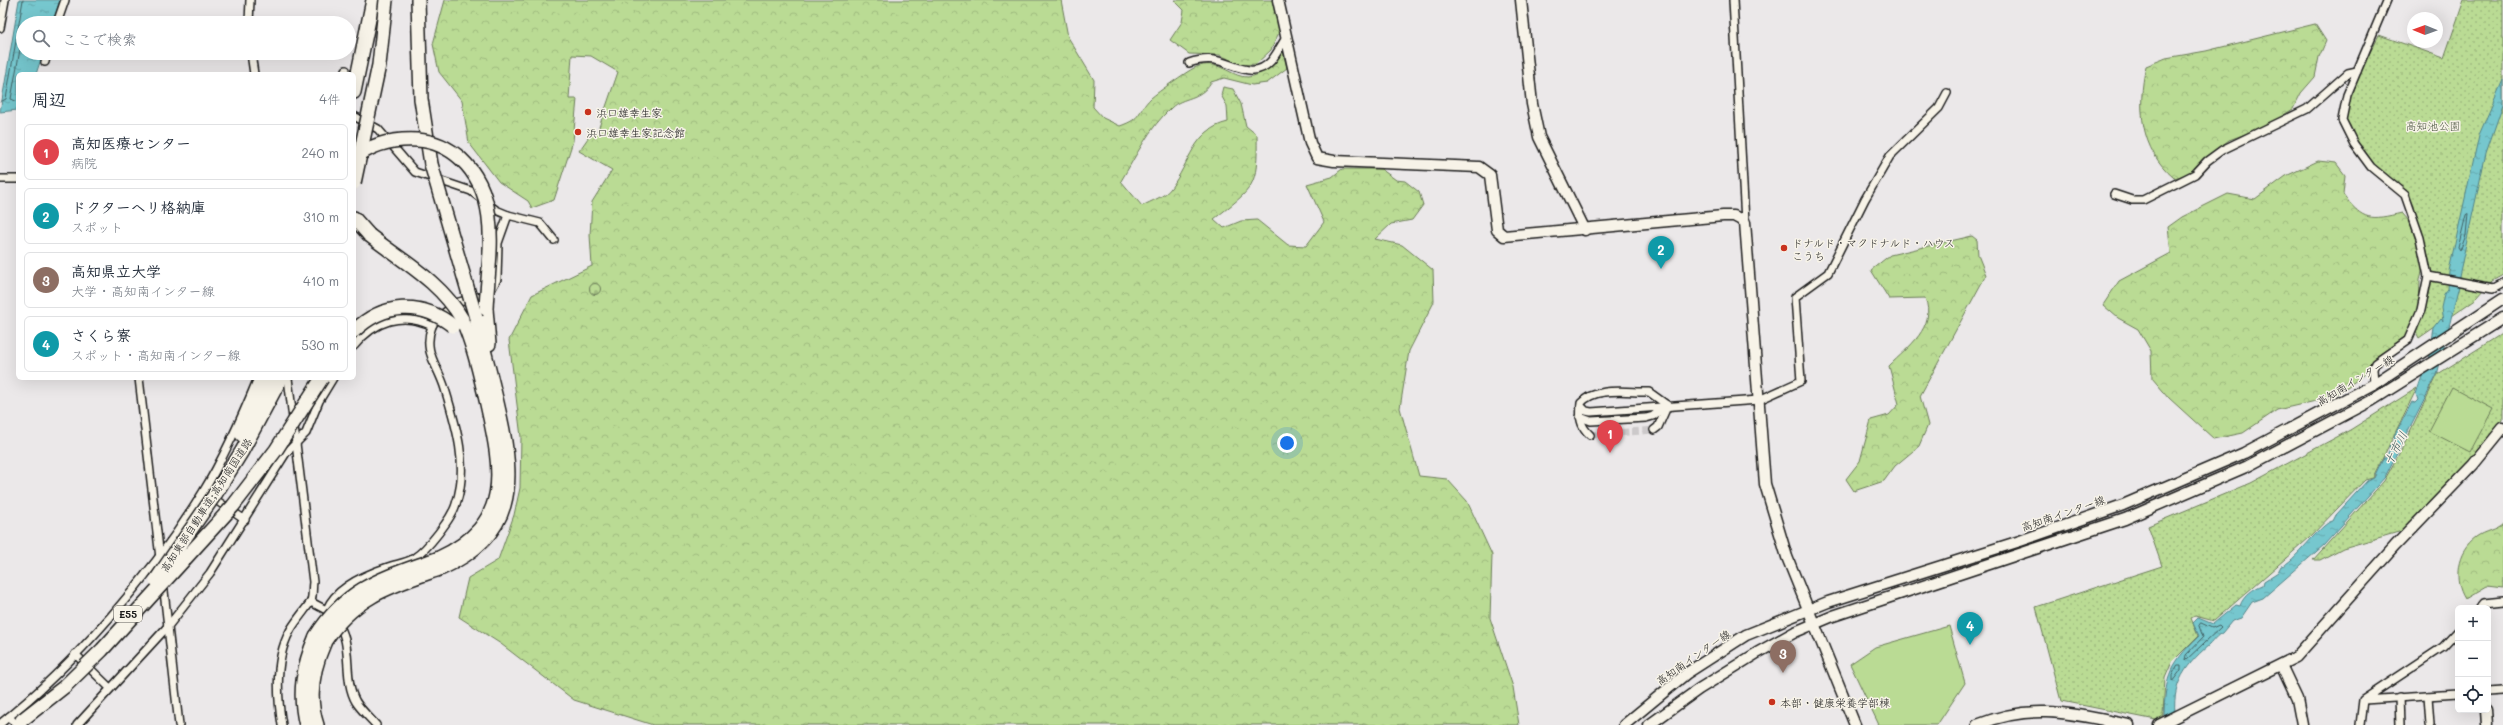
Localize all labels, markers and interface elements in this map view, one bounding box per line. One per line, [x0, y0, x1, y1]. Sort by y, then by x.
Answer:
north arrow [2407, 12, 2443, 48]
search box [16, 16, 356, 60]
icon: search [30, 27, 52, 49]
text: ここで検索 [62, 29, 137, 49]
text: 周辺 [32, 88, 66, 110]
text: 4件 [319, 90, 340, 107]
place label: 浜口雄幸生家 [596, 105, 662, 120]
marker: 浜口雄幸生家 [583, 107, 593, 117]
park label: 高知池公園 [2406, 118, 2461, 133]
place label: 浜口雄幸生家記念館 [586, 125, 685, 140]
marker: 浜口雄幸生家記念館 [573, 127, 583, 137]
text: 高知医療センター [71, 133, 191, 153]
text: 1 [43, 144, 49, 161]
text: 240 m [302, 144, 339, 161]
text: 病院 [71, 154, 97, 171]
text: ドクターヘリ格納庫 [71, 197, 206, 217]
text: 2 [42, 208, 50, 225]
text: 310 m [303, 208, 339, 225]
text: スポット [71, 218, 123, 235]
place label: ドナルド・マクドナルド・ハウス こうち [1792, 235, 1955, 263]
pin: 2 [1648, 236, 1674, 269]
marker: ドナルド・マクドナルド・ハウス こうち [1779, 243, 1789, 253]
text: 高知県立大学 [71, 261, 161, 281]
text: 3 [42, 272, 50, 289]
text: 410 m [303, 272, 339, 289]
text: 大学 · 高知南インター線 [71, 282, 214, 299]
text: さくら寮 [71, 325, 131, 345]
text: 4 [42, 336, 50, 353]
text: 530 m [301, 336, 339, 353]
text: スポット · 高知南インター線 [71, 346, 240, 363]
street label: 高知南インター線 [2314, 351, 2396, 409]
pin: 1 [1597, 420, 1623, 453]
water label: 十市川 [2380, 428, 2410, 468]
your location [1277, 433, 1297, 453]
street label: 高知東部自動車道;高知南国道路 [157, 435, 255, 575]
street label: 高知南インター線 [2019, 492, 2107, 534]
map controls [2455, 605, 2491, 713]
button: + [2455, 605, 2491, 641]
road number: E55 [114, 606, 142, 622]
pin: 4 [1957, 612, 1983, 645]
street label: 高知南インター線 [1653, 626, 1733, 688]
pin: 3 [1770, 640, 1796, 673]
button: − [2455, 641, 2491, 677]
button: locate [2455, 677, 2491, 713]
place label: 本部・健康栄養学部棟 [1780, 695, 1890, 710]
marker: 本部・健康栄養学部棟 [1767, 697, 1777, 707]

